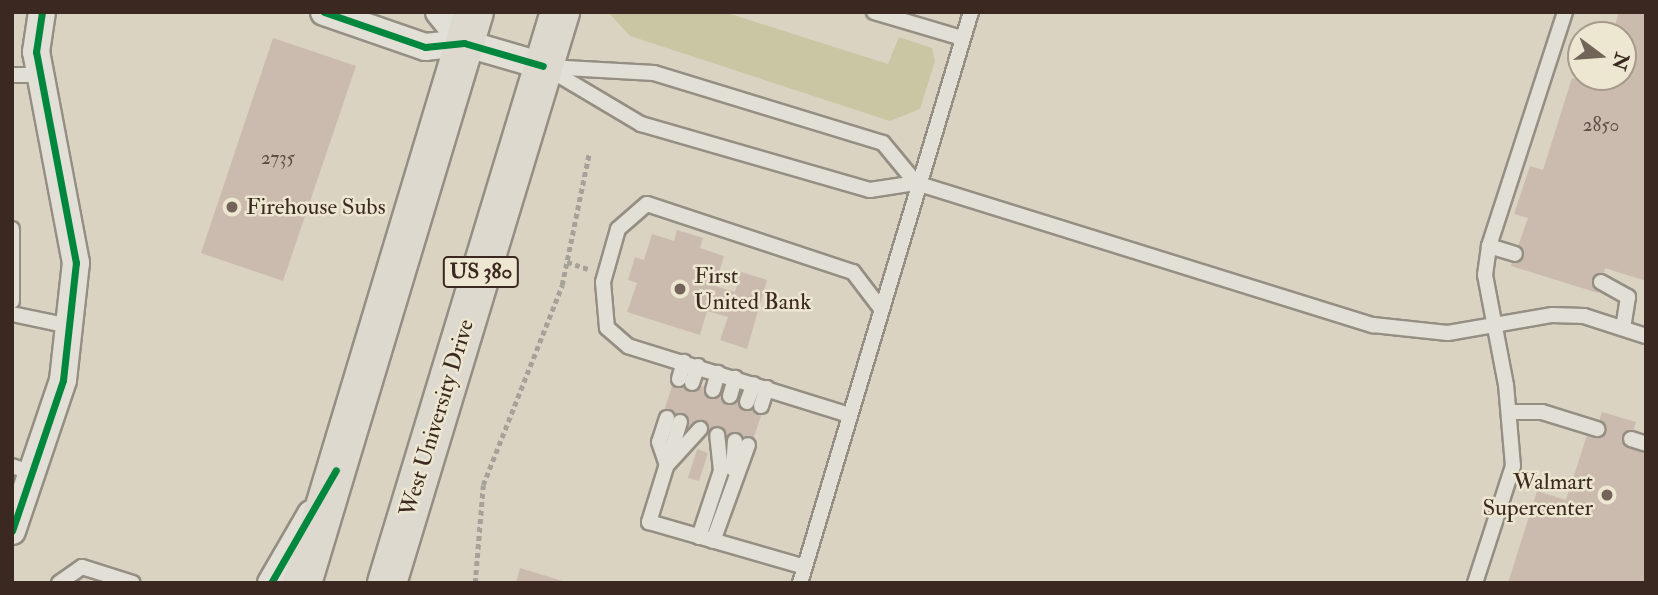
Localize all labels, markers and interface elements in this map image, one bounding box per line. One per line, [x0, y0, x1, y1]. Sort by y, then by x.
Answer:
north arrow [1567, 21, 1637, 91]
text: N [1606, 50, 1634, 73]
house number: 2850 [1583, 115, 1619, 137]
house number: 2735 [261, 148, 295, 170]
place label: Firehouse Subs [246, 193, 386, 221]
marker: Firehouse Subs [224, 199, 240, 215]
road number: US 380 [442, 254, 520, 290]
place label: First United Bank [694, 262, 811, 316]
marker: First United Bank [672, 281, 688, 297]
street label: West University Drive [394, 316, 480, 520]
place label: Walmart Supercenter [1482, 468, 1593, 522]
marker: Walmart Supercenter [1599, 487, 1615, 503]

